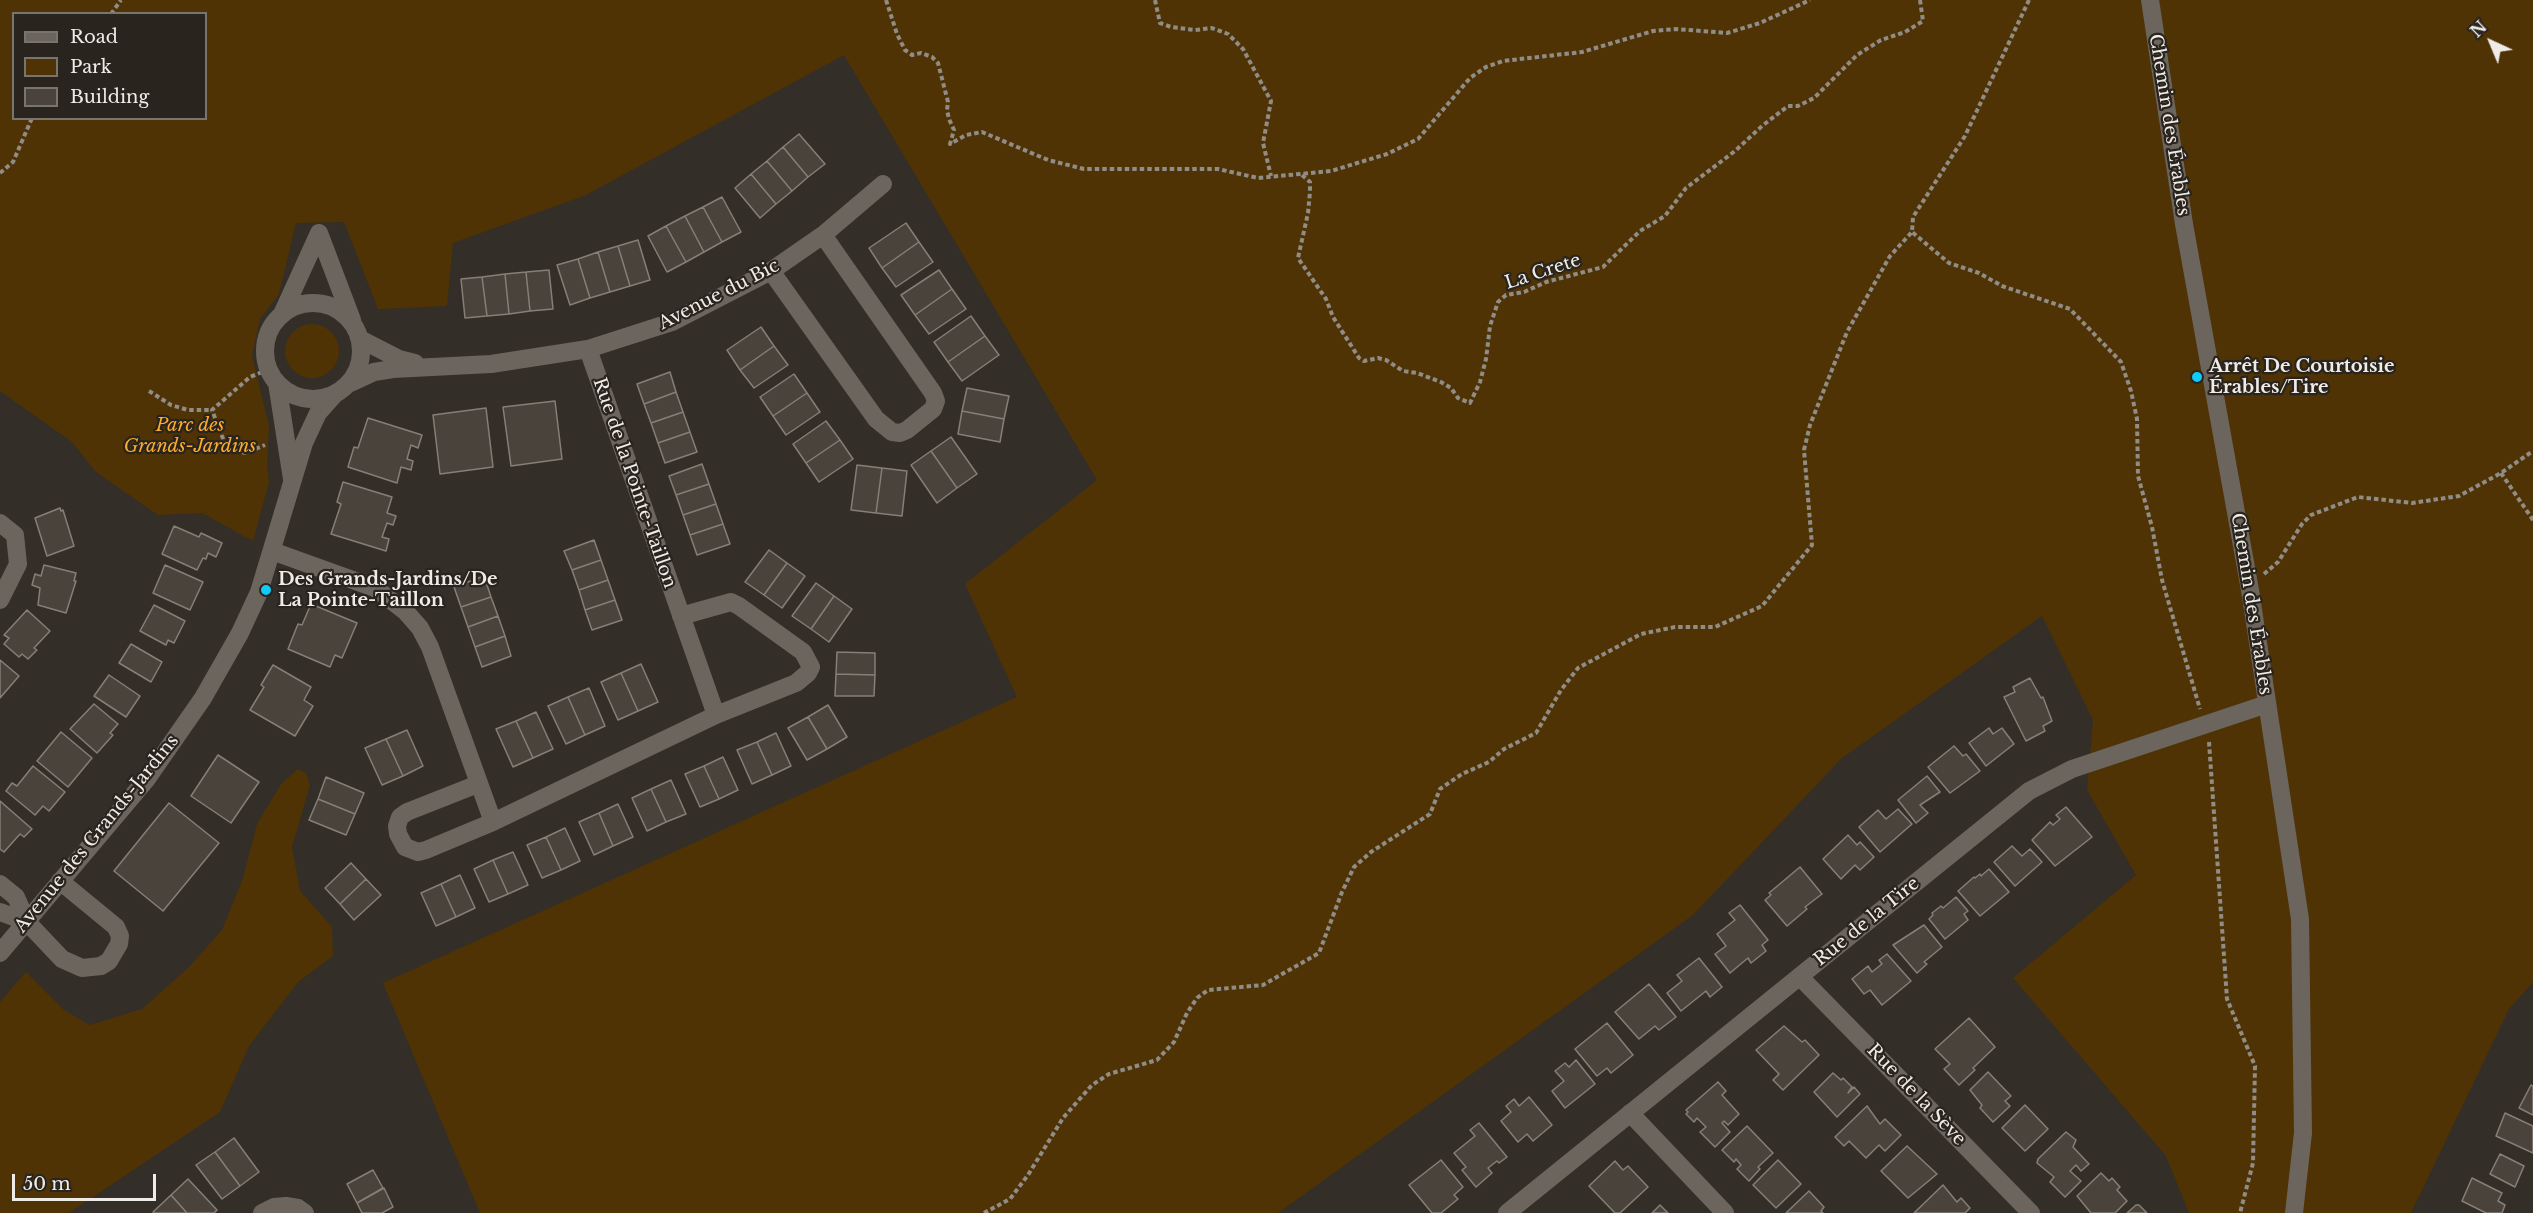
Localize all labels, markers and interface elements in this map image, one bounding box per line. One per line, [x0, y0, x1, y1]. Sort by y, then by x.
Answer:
legend [12, 12, 207, 120]
north arrow [2461, 12, 2521, 72]
text: N [2466, 17, 2491, 41]
text: Road [70, 26, 118, 48]
street label: Chemin des Érables [2144, 33, 2194, 217]
text: Park [70, 56, 112, 78]
text: Building [70, 86, 149, 108]
street label: La Crete [1502, 250, 1584, 294]
street label: Avenue du Bic [655, 255, 783, 335]
place label: Arrêt De Courtoisie Érables/Tire [2209, 356, 2395, 398]
marker: Arrêt De Courtoisie Érables/Tire [2190, 370, 2204, 384]
street label: Rue de la Pointe-Taillon [588, 375, 680, 591]
park label: Parc des Grands-Jardins [124, 415, 256, 458]
street label: Chemin des Érables [2226, 512, 2276, 696]
place label: Des Grands-Jardins/De La Pointe-Taillon [278, 569, 498, 612]
marker: Des Grands-Jardins/De La Pointe-Taillon [259, 583, 273, 597]
street label: Avenue des Grands-Jardins [10, 731, 184, 937]
street label: Rue de la Tire [1810, 873, 1924, 971]
street label: Rue de la Sève [1862, 1040, 1970, 1150]
scale bar [15, 1162, 159, 1200]
text: 50 m [23, 1173, 71, 1195]

